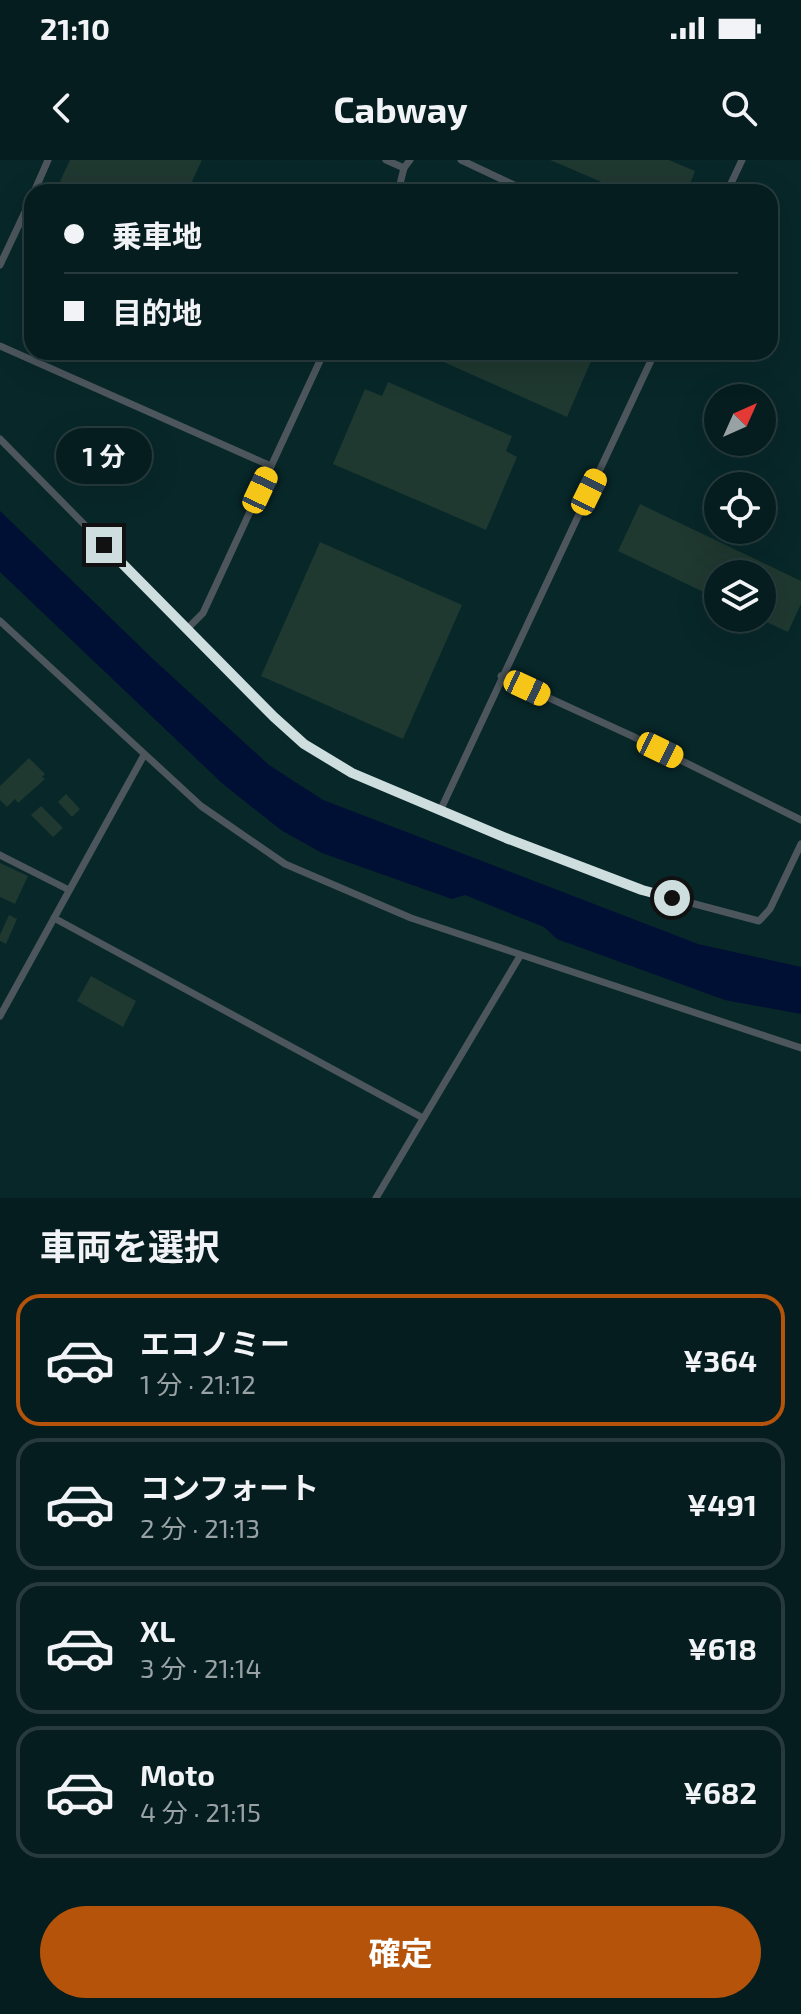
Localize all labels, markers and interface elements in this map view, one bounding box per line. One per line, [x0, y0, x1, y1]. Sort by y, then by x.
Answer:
text: 21:10 [40, 10, 110, 46]
icon: back [40, 86, 84, 130]
icon: search [717, 86, 761, 130]
text: Cabway [333, 87, 468, 130]
text: 乗車地 [112, 217, 202, 253]
text: 目的地 [112, 294, 202, 330]
north arrow [704, 384, 776, 456]
map controls [704, 384, 776, 632]
callout: 1 分 [56, 429, 152, 485]
text: 1 分 [83, 440, 125, 471]
car [239, 463, 281, 517]
car [568, 465, 610, 519]
button: locate [704, 472, 776, 544]
route end [86, 527, 122, 563]
button: layers [704, 560, 776, 632]
car [500, 667, 554, 709]
car [633, 729, 687, 771]
route start [654, 880, 690, 916]
text: 車両を選択 [40, 1224, 220, 1267]
icon: car [44, 1324, 116, 1396]
text: エコノミー [140, 1325, 290, 1361]
text: ¥364 [683, 1342, 757, 1378]
text: 1 分 · 21:12 [140, 1368, 256, 1399]
icon: car [44, 1468, 116, 1540]
text: コンフォート [140, 1469, 319, 1505]
text: ¥491 [687, 1486, 757, 1522]
text: 2 分 · 21:13 [140, 1512, 260, 1543]
icon: car [44, 1612, 116, 1684]
text: XL [140, 1612, 175, 1648]
text: ¥618 [688, 1630, 757, 1666]
text: 3 分 · 21:14 [140, 1652, 261, 1683]
icon: car [44, 1756, 116, 1828]
text: Moto [140, 1756, 215, 1792]
text: ¥682 [683, 1774, 757, 1810]
text: 4 分 · 21:15 [140, 1796, 261, 1827]
button: 確定 [40, 1906, 761, 1998]

